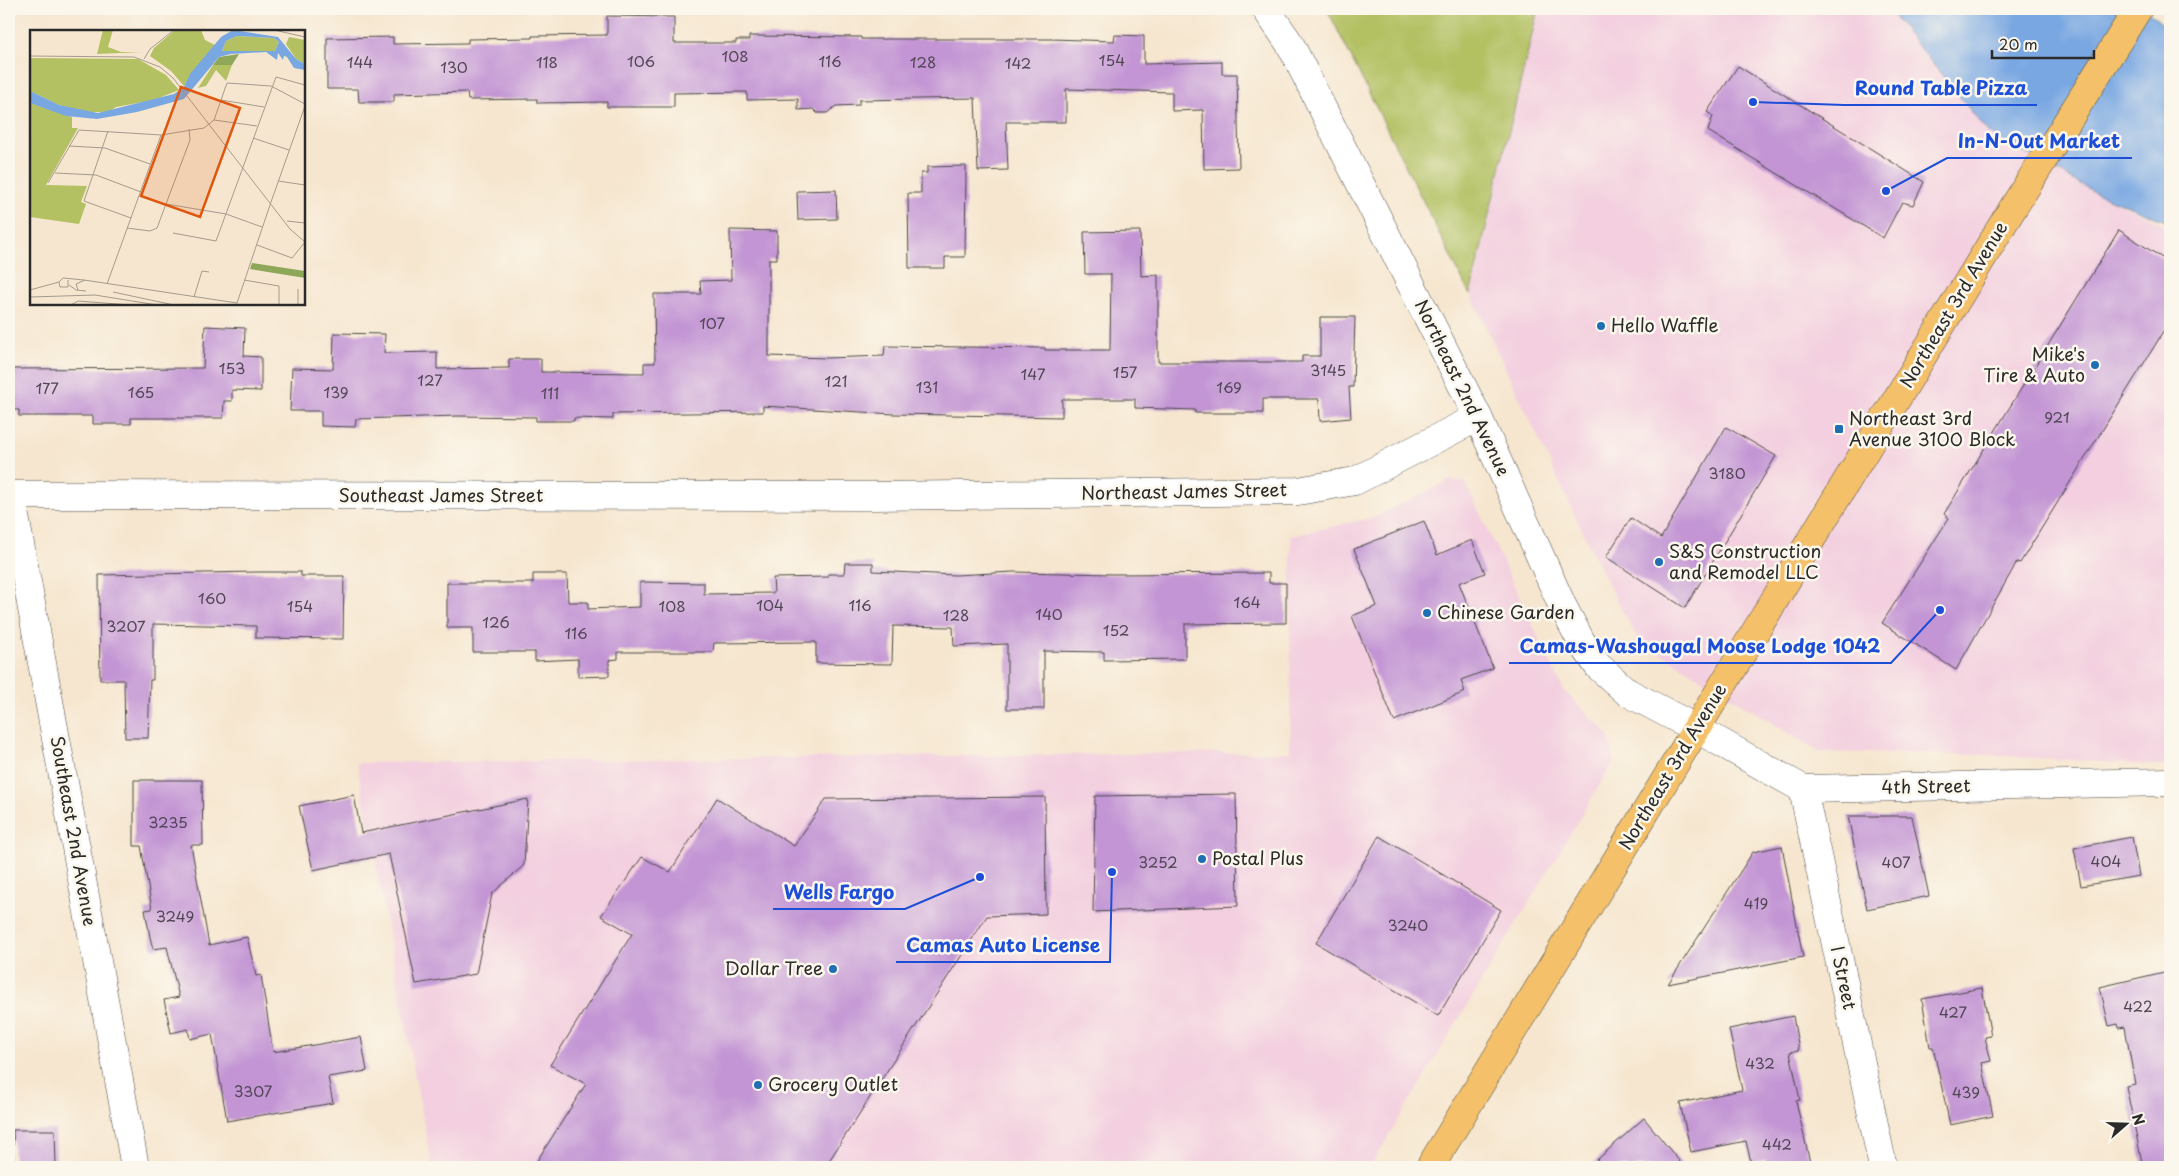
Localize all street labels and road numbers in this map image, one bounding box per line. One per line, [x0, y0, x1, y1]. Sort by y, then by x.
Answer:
street label: Northeast 3rd Avenue [1892, 216, 2013, 393]
street label: Northeast 2nd Avenue [1409, 295, 1518, 480]
street label: Northeast James Street [1081, 475, 1287, 506]
street label: Southeast James Street [339, 481, 543, 508]
street label: Northeast 3rd Avenue [1611, 678, 1732, 855]
street label: Southeast 2nd Avenue [44, 734, 104, 928]
street label: 4th Street [1881, 771, 1971, 800]
street label: I Street [1825, 943, 1864, 1012]

